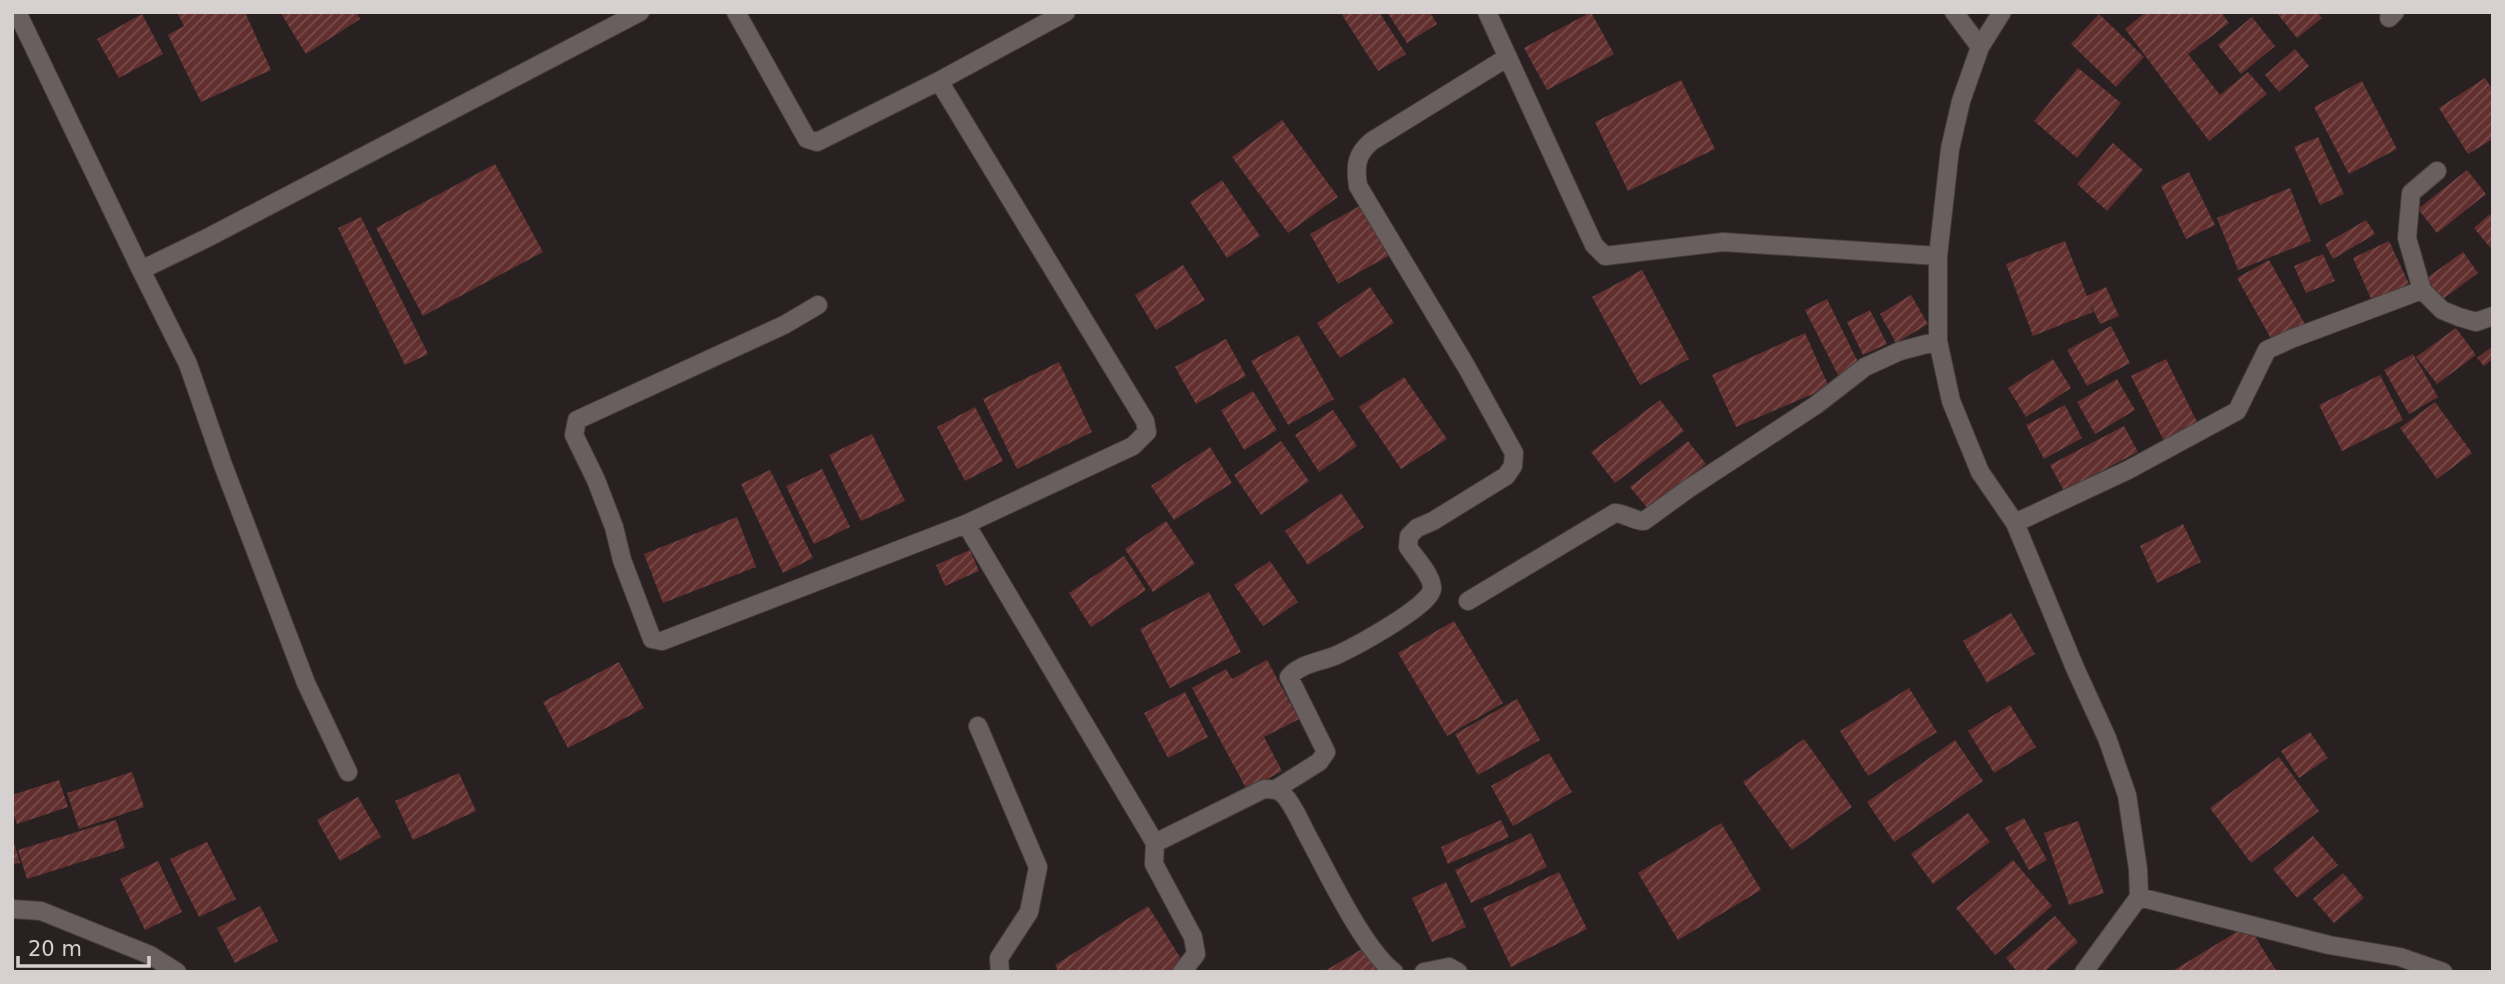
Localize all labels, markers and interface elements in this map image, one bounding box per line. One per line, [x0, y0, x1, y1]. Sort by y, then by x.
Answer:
scale bar [18, 925, 149, 969]
text: 20 m [28, 937, 82, 961]

